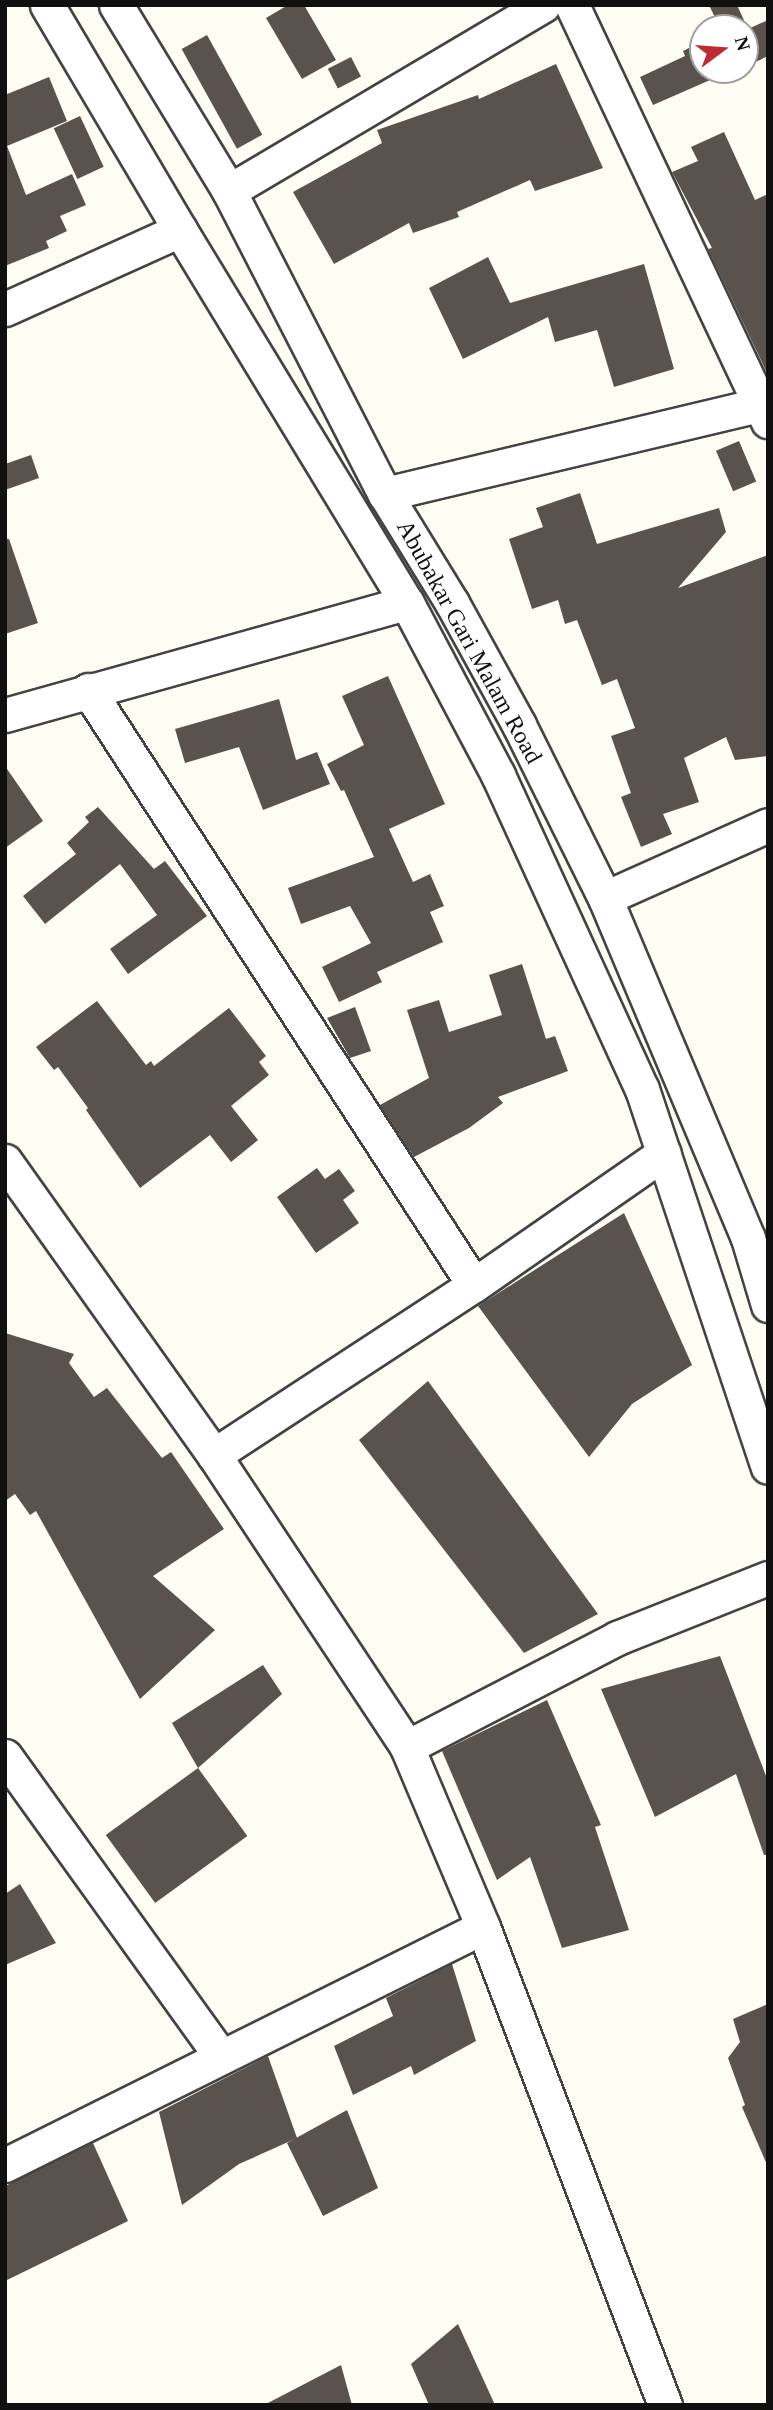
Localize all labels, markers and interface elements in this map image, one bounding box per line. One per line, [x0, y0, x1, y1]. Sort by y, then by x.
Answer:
north arrow [689, 14, 759, 84]
text: N [731, 34, 755, 53]
street label: Abubakar Gari Malam Road [390, 515, 548, 769]

